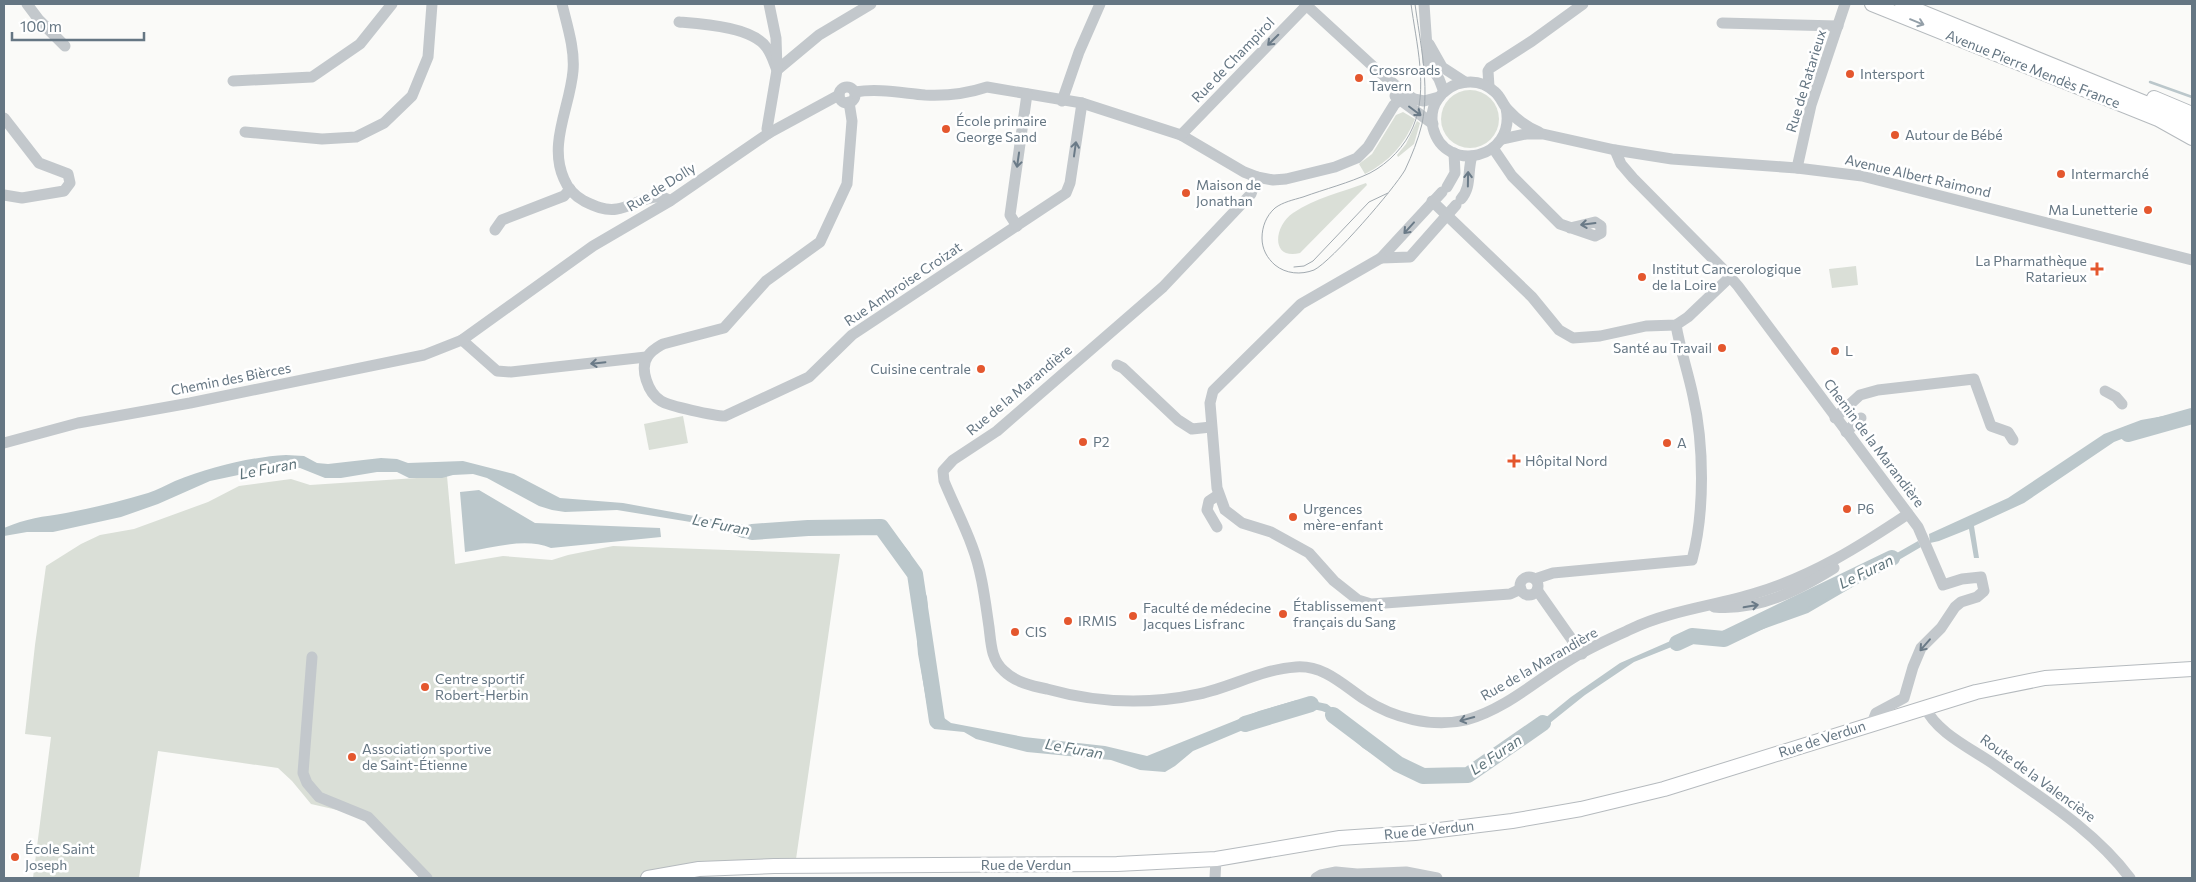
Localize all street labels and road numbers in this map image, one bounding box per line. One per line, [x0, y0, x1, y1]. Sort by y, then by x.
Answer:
street label: Rue de Champirol [1188, 14, 1278, 106]
street label: Avenue Pierre Mendès France [1944, 26, 2123, 111]
street label: Rue de Ratarieux [1782, 27, 1829, 134]
street label: Avenue Albert Raimond [1844, 150, 1993, 201]
street label: Rue de Dolly [623, 159, 698, 215]
street label: Rue Ambroise Croizat [841, 238, 965, 329]
street label: Rue de la Marandière [963, 341, 1075, 439]
street label: Chemin des Bièrces [169, 359, 292, 399]
street label: Chemin de la Marandière [1821, 375, 1928, 510]
street label: Rue de la Marandière [1477, 623, 1600, 704]
street label: Rue de Verdun [1776, 716, 1868, 761]
street label: Route de la Valencière [1977, 730, 2099, 825]
street label: Rue de Verdun [1383, 816, 1475, 843]
street label: Rue de Verdun [981, 856, 1071, 873]

